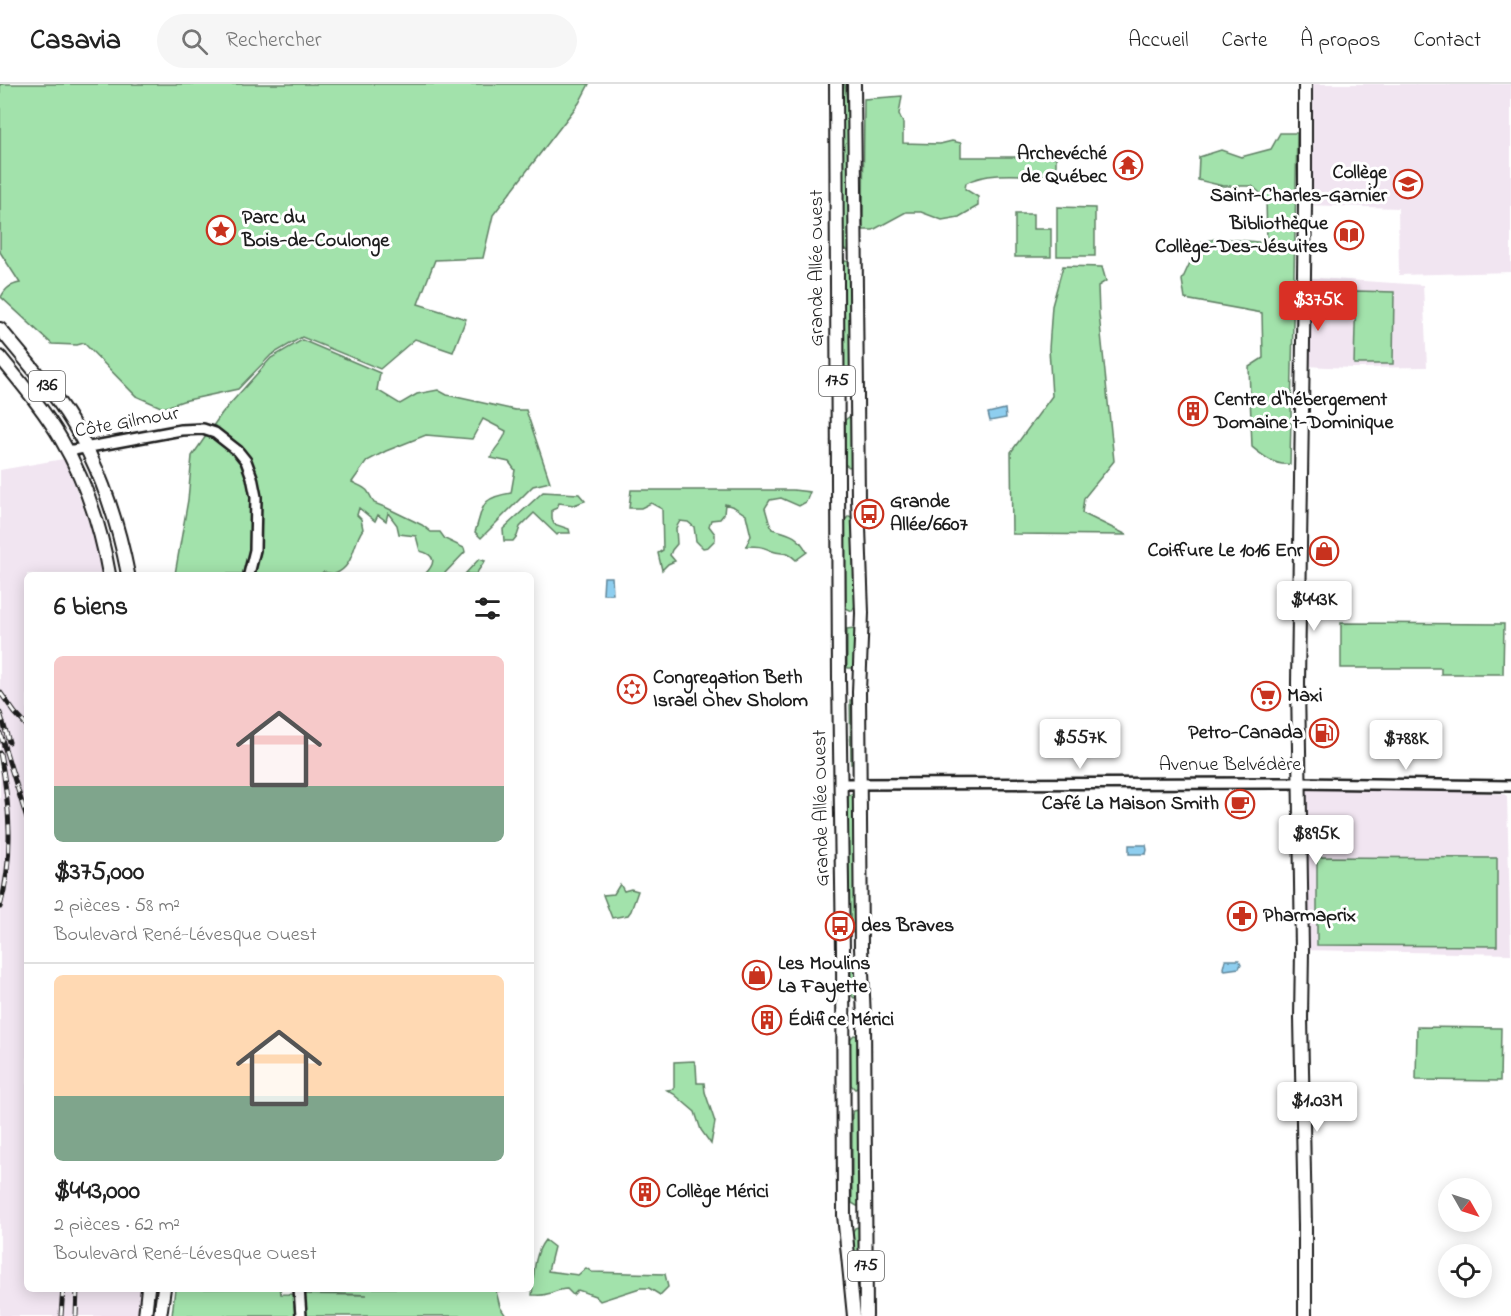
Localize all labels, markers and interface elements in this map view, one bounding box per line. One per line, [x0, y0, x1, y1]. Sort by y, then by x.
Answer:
search box [157, 14, 577, 68]
text: Casavia [30, 21, 121, 62]
icon: search [178, 25, 211, 58]
text: Rechercher [226, 25, 322, 57]
text: Accueil [1128, 26, 1189, 56]
text: Carte [1222, 26, 1267, 56]
text: À propos [1300, 26, 1380, 56]
text: Contact [1413, 26, 1481, 56]
place label: Archevéché de Québec [1017, 140, 1108, 192]
temple icon: Archevéché de Québec [1112, 149, 1144, 181]
place label: Collège Saint-Charles-Garnier [1210, 159, 1388, 211]
school or university icon: Collège Saint-Charles-Garnier [1392, 168, 1424, 200]
street label: Grande Allée Ouest [803, 189, 832, 346]
place label: Parc du Bois-de-Coulonge [241, 204, 390, 257]
place label: Bibliothèque Collège-Des-Jésuites [1155, 210, 1329, 263]
place icon: Parc du Bois-de-Coulonge [205, 214, 237, 246]
library icon: Bibliothèque Collège-Des-Jésuites [1333, 219, 1365, 251]
pin: $375K [1276, 281, 1360, 332]
text: $375K [1293, 286, 1343, 315]
road number: 175 [819, 366, 855, 396]
road number: 136 [29, 371, 65, 401]
place label: Centre d'hébergement Domaine t-Dominique [1213, 386, 1394, 438]
building icon: Centre d'hébergement Domaine t-Dominique [1177, 395, 1209, 427]
street label: Côte Gilmour [73, 399, 182, 446]
place label: Grande Allée/6607 [890, 488, 968, 540]
bus stop icon: Grande Allée/6607 [853, 498, 885, 530]
shop icon: Coiffure Le 1016 Enr [1308, 535, 1340, 567]
place label: Coiffure Le 1016 Enr [1147, 537, 1304, 566]
pin: $443K [1272, 581, 1356, 632]
text: $443K [1291, 586, 1337, 615]
text: 6 biens [54, 589, 128, 627]
icon: filters [471, 592, 504, 625]
place label: Congregation Beth Israel Ohev Sholom [653, 664, 808, 716]
synagogue icon: Congregation Beth Israel Ohev Sholom [616, 673, 648, 705]
supermarket icon: Maxi [1250, 680, 1282, 712]
place label: Maxi [1287, 682, 1323, 711]
icon: home [225, 695, 333, 803]
fuel station icon: Petro-Canada [1308, 717, 1340, 749]
pin: $557K [1038, 719, 1122, 770]
place label: Petro-Canada [1188, 719, 1303, 748]
pin: $788K [1364, 720, 1448, 771]
text: $557K [1054, 724, 1106, 753]
text: $788K [1383, 725, 1429, 754]
street label: Grande Allée Ouest [806, 729, 838, 887]
street label: Avenue Belvédère [1159, 751, 1301, 780]
cafe icon: Café La Maison Smith [1224, 788, 1256, 820]
place label: Café La Maison Smith [1042, 790, 1219, 819]
pin: $895K [1274, 815, 1358, 866]
text: $895K [1293, 820, 1339, 849]
text: $375,000 [54, 854, 144, 892]
text: 2 pièces · 58 m² [54, 892, 180, 921]
pharmacy icon: Pharmaprix [1226, 900, 1258, 932]
place label: Pharmaprix [1263, 902, 1356, 931]
bus stop icon: des Braves [824, 910, 856, 942]
place label: des Braves [861, 912, 954, 941]
text: Boulevard René-Lévesque Ouest [54, 921, 317, 950]
place label: Les Moulins La Fayette [778, 950, 870, 1003]
shop icon: Les Moulins La Fayette [741, 959, 773, 991]
building icon: Édifice Mérici [751, 1004, 783, 1036]
place label: Édifice Mérici [788, 1006, 894, 1035]
icon: home [225, 1014, 333, 1122]
pin: $1.03M [1268, 1082, 1366, 1133]
text: $1.03M [1291, 1087, 1343, 1116]
text: $443,000 [54, 1173, 140, 1211]
building icon: Collège Mérici [629, 1176, 661, 1208]
place label: Collège Mérici [666, 1178, 769, 1208]
north arrow [1438, 1178, 1492, 1232]
map controls [1438, 1178, 1492, 1298]
text: 2 pièces · 62 m² [54, 1211, 180, 1240]
text: Boulevard René-Lévesque Ouest [54, 1240, 317, 1269]
button: locate [1438, 1244, 1492, 1298]
road number: 175 [848, 1251, 884, 1281]

